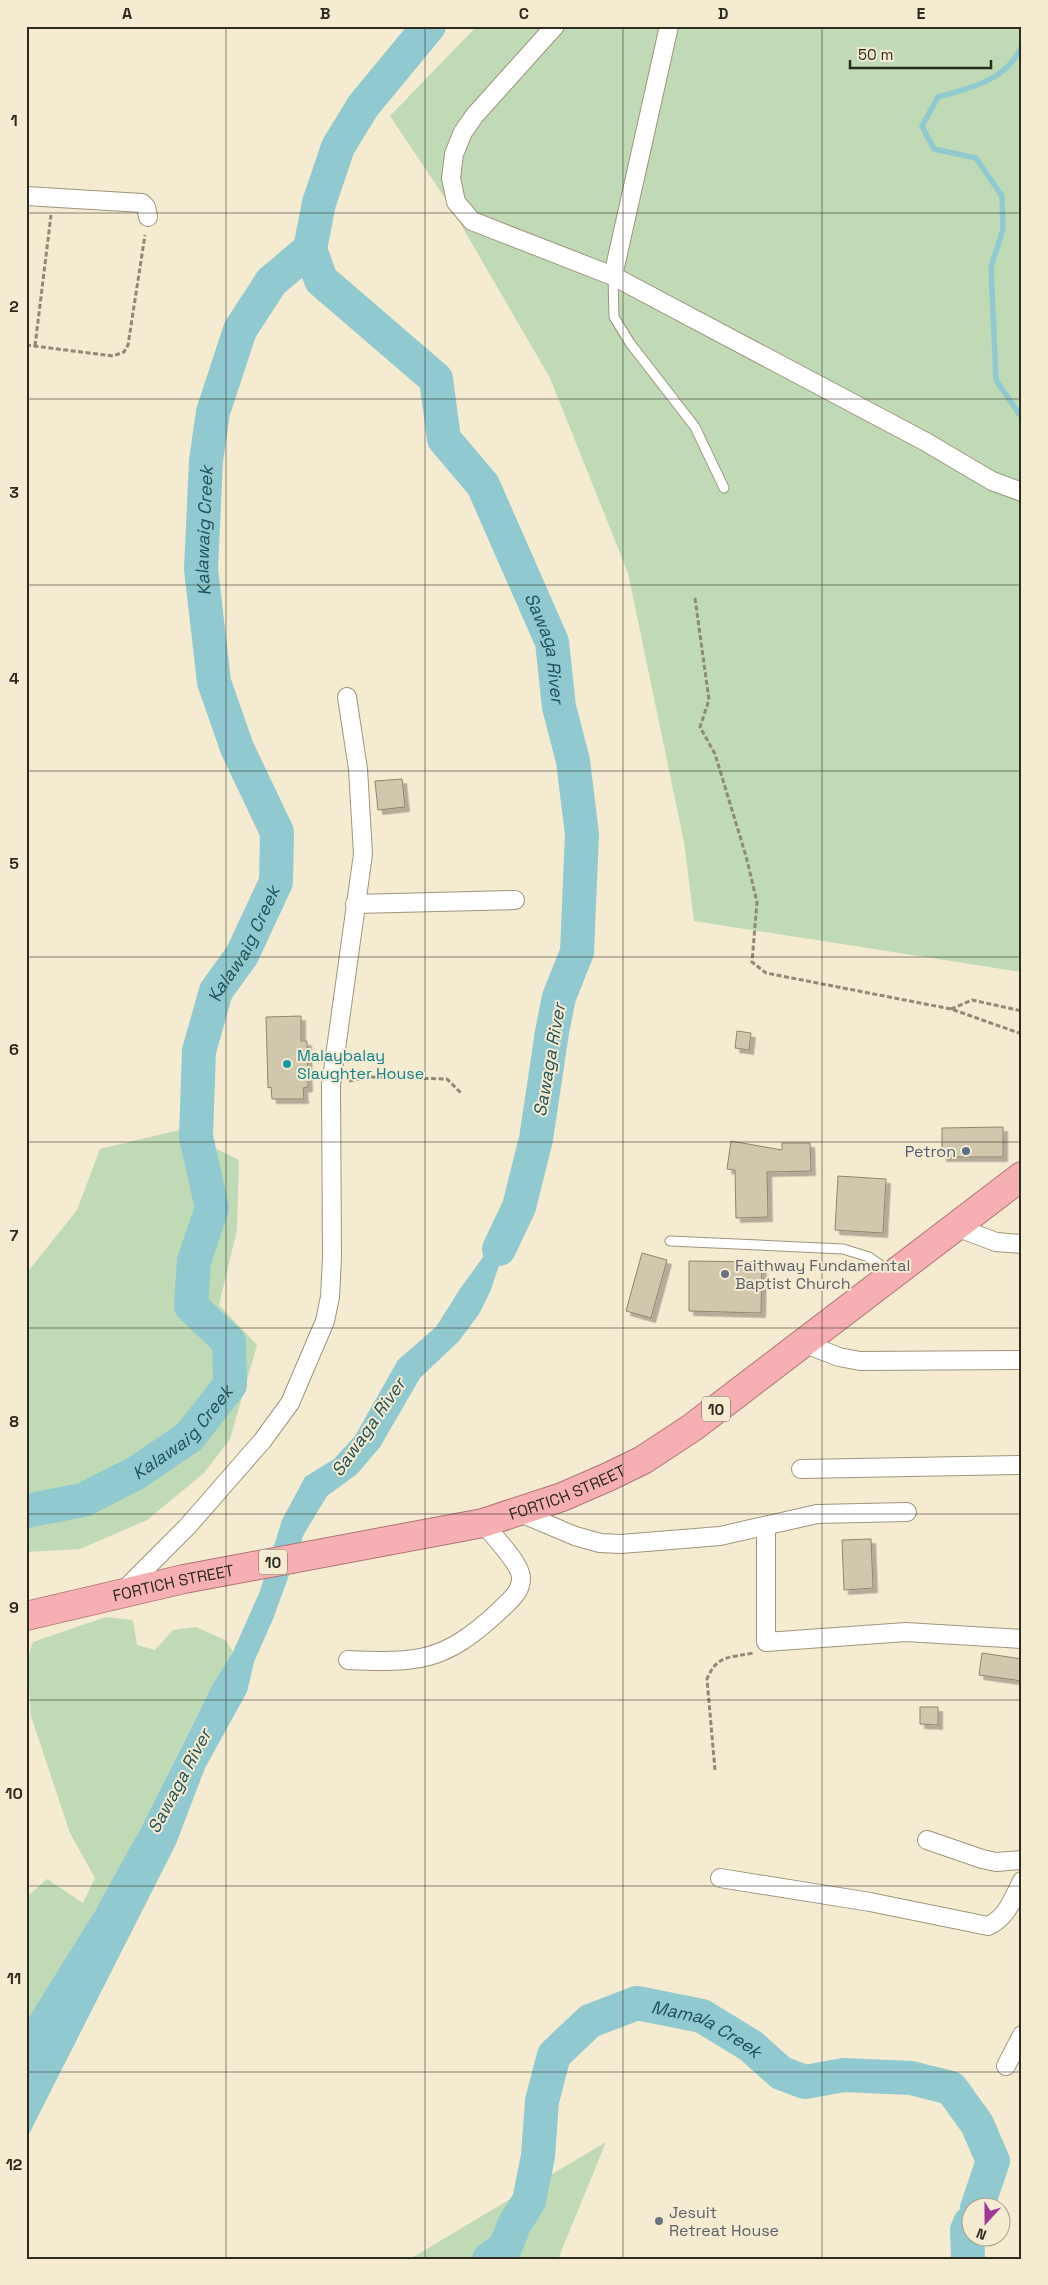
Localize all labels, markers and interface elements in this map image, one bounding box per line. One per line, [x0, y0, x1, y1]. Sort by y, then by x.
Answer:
text: A [122, 3, 132, 24]
text: B [320, 3, 330, 24]
text: C [519, 3, 529, 24]
text: D [718, 3, 728, 24]
text: E [917, 3, 926, 24]
scale bar [850, 38, 992, 70]
text: 50 m [858, 45, 893, 64]
text: 1 [10, 110, 18, 131]
text: 2 [9, 296, 19, 317]
water label: Kalawaig Creek [189, 463, 217, 597]
text: 3 [9, 482, 19, 503]
water label: Sawaga River [520, 589, 570, 707]
text: 4 [9, 668, 19, 689]
text: 5 [9, 853, 19, 874]
water label: Kalawaig Creek [202, 880, 285, 1004]
water label: Sawaga River [528, 999, 571, 1118]
text: 6 [9, 1039, 19, 1060]
place label: Malaybalay Slaughter House [297, 1045, 424, 1084]
marker: Malaybalay Slaughter House [281, 1058, 293, 1070]
place label: Petron [905, 1141, 956, 1162]
marker: Petron [960, 1145, 972, 1157]
text: 7 [10, 1225, 19, 1246]
place label: Faithway Fundamental Baptist Church [735, 1255, 910, 1294]
marker: Faithway Fundamental Baptist Church [719, 1268, 731, 1280]
water label: Sawaga River [326, 1372, 412, 1481]
water label: Kalawaig Creek [127, 1378, 239, 1484]
road number: 10 [702, 1396, 730, 1422]
text: 8 [9, 1411, 19, 1432]
street label: FORTICH STREET [506, 1460, 629, 1524]
road number: 10 [259, 1550, 287, 1574]
street label: FORTICH STREET [110, 1559, 236, 1606]
text: 9 [9, 1597, 19, 1618]
water label: Sawaga River [142, 1723, 217, 1837]
text: 10 [5, 1783, 23, 1804]
text: 11 [7, 1968, 21, 1989]
water label: Mamala Creek [649, 1995, 769, 2064]
text: 12 [6, 2154, 22, 2175]
north arrow [960, 2198, 1010, 2248]
place label: Jesuit Retreat House [669, 2202, 779, 2241]
marker: Jesuit Retreat House [653, 2215, 665, 2227]
text: N [974, 2224, 989, 2244]

